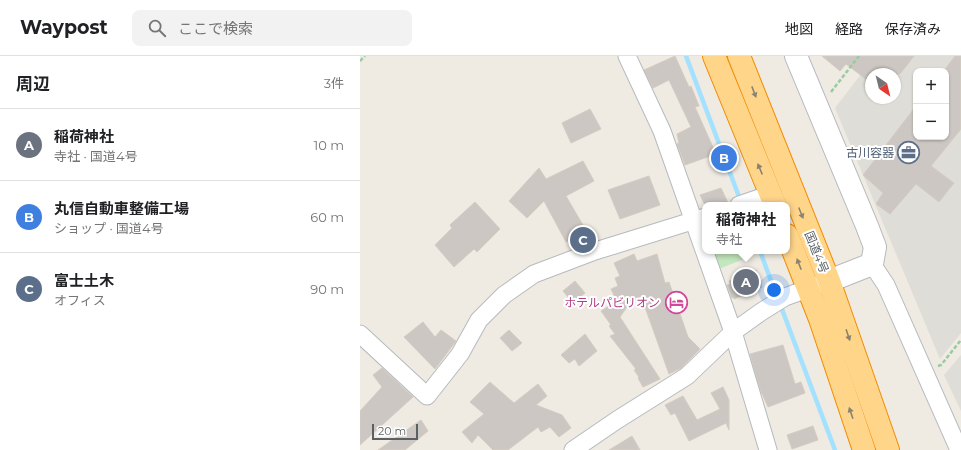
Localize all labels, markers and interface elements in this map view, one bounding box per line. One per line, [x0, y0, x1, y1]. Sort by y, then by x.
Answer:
search box [132, 10, 412, 46]
text: Waypost [20, 16, 108, 39]
icon: search [146, 17, 168, 39]
text: ここで検索 [178, 19, 253, 38]
text: 地図 [785, 20, 813, 38]
text: 経路 [835, 20, 863, 38]
text: 保存済み [885, 20, 941, 38]
north arrow [865, 68, 901, 104]
map controls [913, 68, 949, 140]
button: + [913, 68, 949, 104]
text: 周辺 [16, 74, 50, 94]
text: 3件 [324, 75, 344, 91]
one-way arrow [751, 87, 757, 99]
button: − [913, 104, 949, 140]
text: 稲荷神社 [54, 127, 114, 146]
text: A [24, 137, 34, 153]
text: 10 m [314, 137, 344, 153]
office icon: 古川容器 [896, 139, 922, 165]
pin: B [711, 143, 737, 173]
place label: 古川容器 [846, 145, 894, 160]
text: 寺社 · 国道4号 [54, 148, 138, 164]
one-way arrow [757, 162, 763, 174]
text: 丸信自動車整備工場 [54, 199, 189, 218]
popup [702, 202, 790, 254]
one-way arrow [798, 208, 804, 219]
text: B [24, 209, 34, 225]
text: 60 m [310, 209, 344, 225]
text: 稲荷神社 [716, 210, 776, 229]
text: ショップ · 国道4号 [54, 220, 164, 236]
pin: C [570, 225, 596, 255]
street label: 国道4号 [802, 229, 832, 275]
text: 寺社 [716, 231, 742, 247]
one-way arrow [795, 258, 801, 270]
pin: A [733, 267, 759, 297]
text: 富士土木 [54, 271, 114, 290]
your location [764, 280, 784, 300]
text: C [24, 281, 34, 297]
text: 90 m [310, 281, 344, 297]
hotel icon: ホテルパビリオン [663, 289, 689, 315]
text: オフィス [54, 292, 106, 308]
place label: ホテルパビリオン [564, 295, 660, 310]
one-way arrow [845, 329, 851, 341]
one-way arrow [848, 407, 854, 419]
scale bar [372, 422, 418, 441]
text: 20 m [378, 424, 406, 438]

